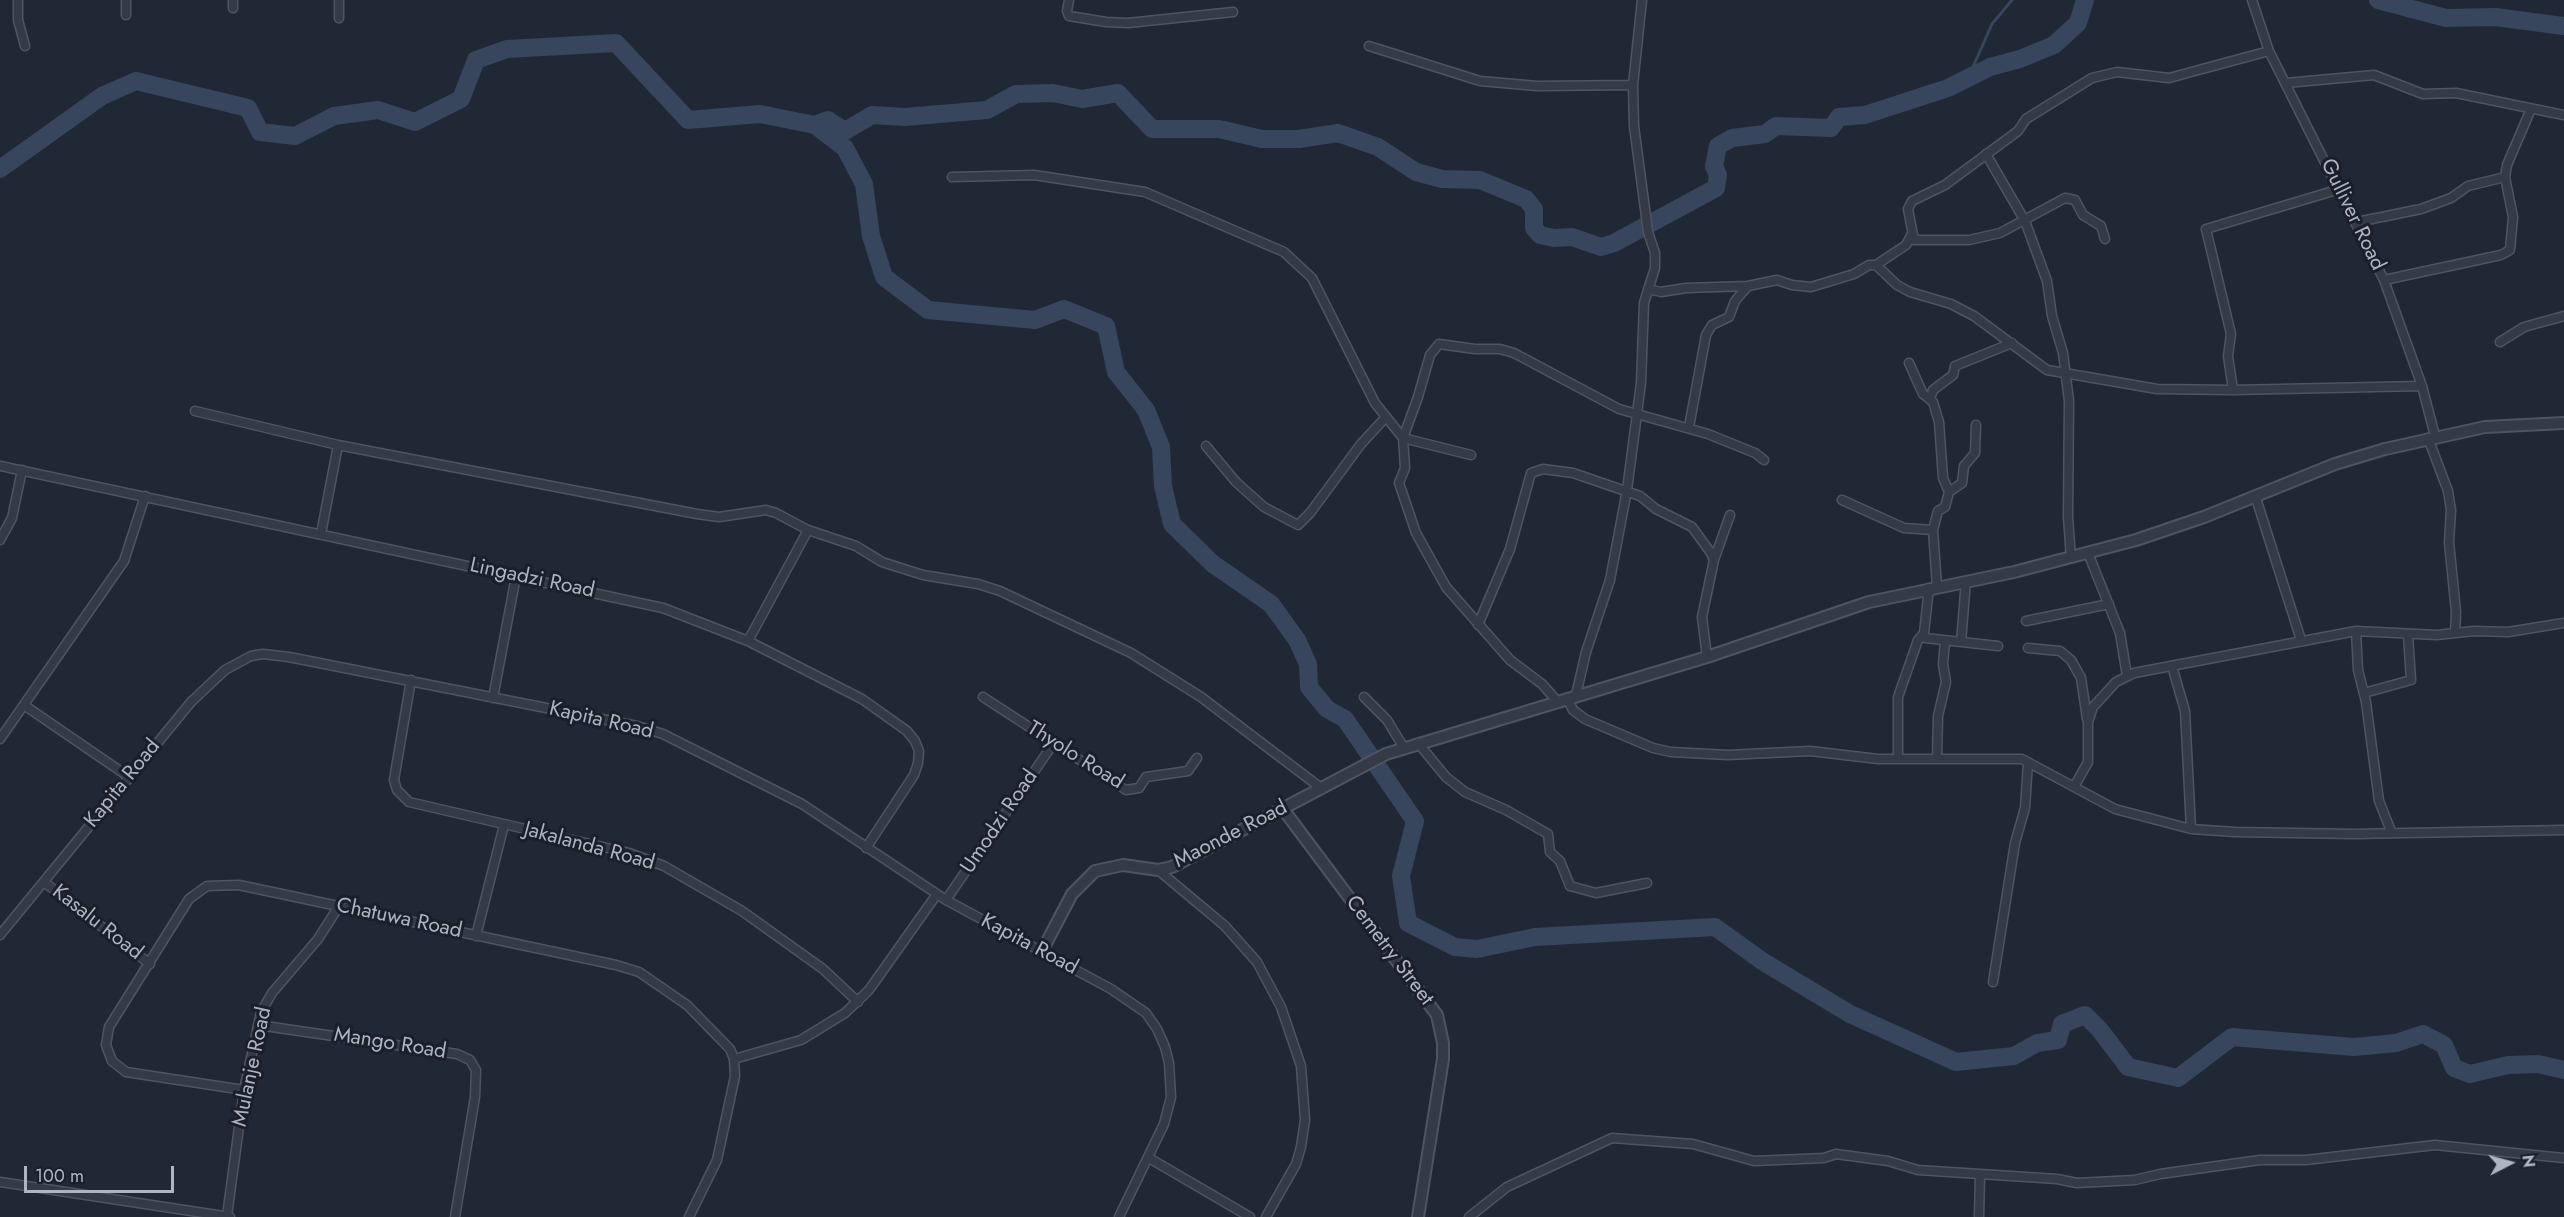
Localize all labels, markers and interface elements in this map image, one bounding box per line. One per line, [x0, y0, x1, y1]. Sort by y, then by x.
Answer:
street label: Gulliver Road [2314, 155, 2390, 275]
street label: Lingadzi Road [467, 554, 597, 604]
street label: Kapita Road [546, 697, 656, 745]
street label: Thyolo Road [1022, 716, 1128, 796]
street label: Kapita Road [80, 735, 166, 833]
street label: Umodzi Road [956, 765, 1044, 879]
street label: Maonde Road [1170, 796, 1292, 874]
street label: Jakalanda Road [521, 817, 657, 877]
street label: Kasalu Road [47, 880, 147, 966]
street label: Cemetry Street [1340, 891, 1438, 1011]
street label: Chatuwa Road [334, 893, 464, 945]
street label: Kapita Road [976, 909, 1082, 981]
street label: Mulanje Road [228, 1005, 278, 1129]
street label: Mango Road [332, 1023, 448, 1065]
north arrow [2480, 1133, 2540, 1193]
scale bar [27, 1154, 177, 1192]
text: N [2516, 1154, 2541, 1169]
text: 100 m [35, 1163, 84, 1189]

